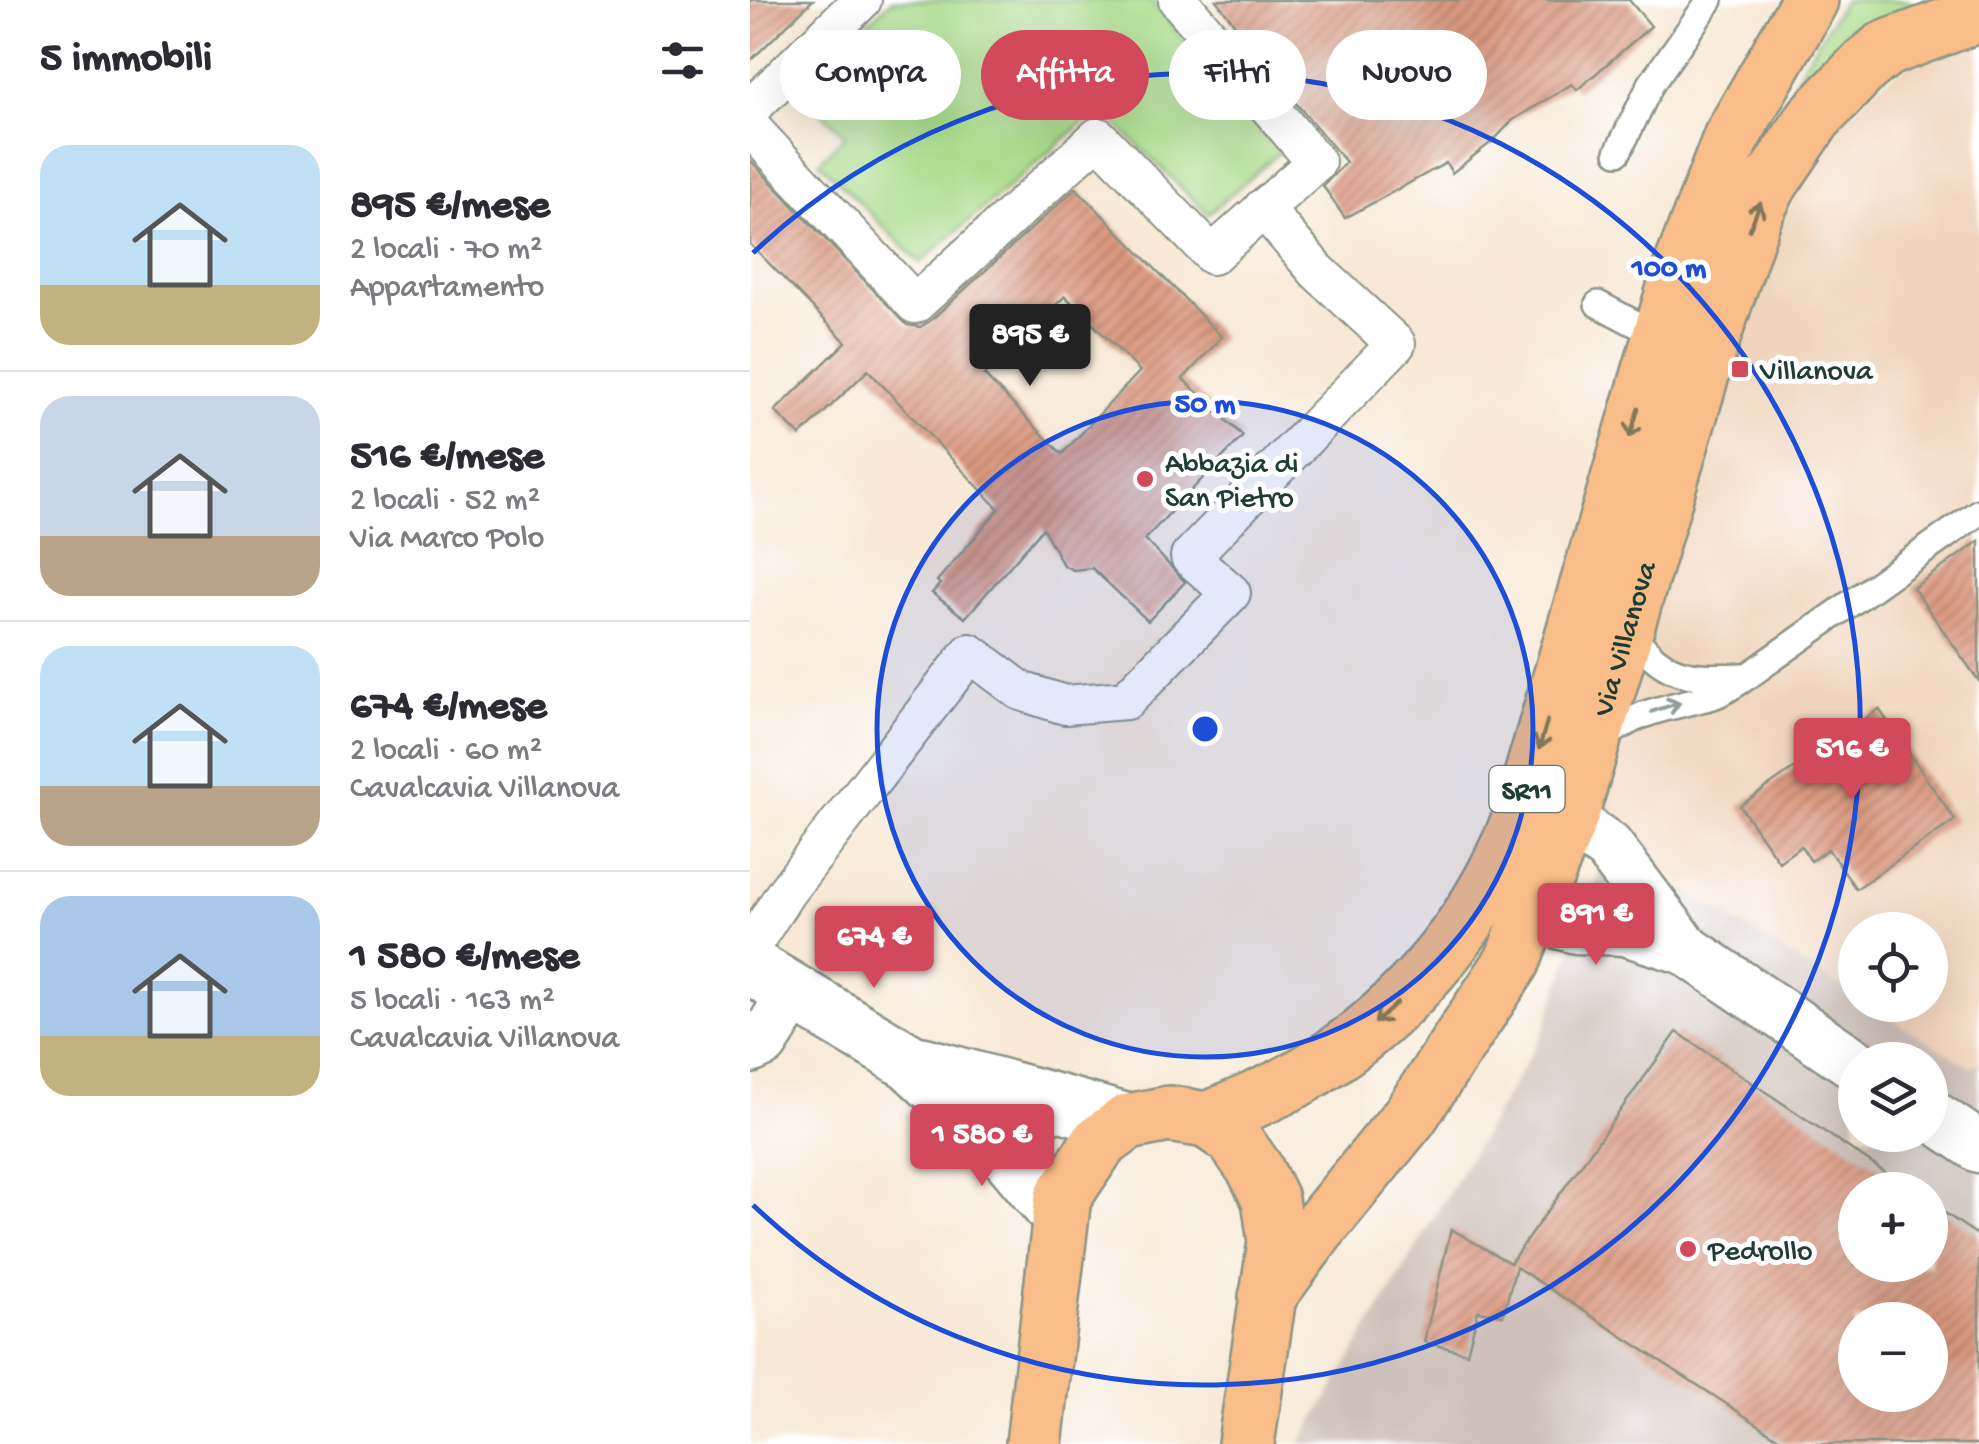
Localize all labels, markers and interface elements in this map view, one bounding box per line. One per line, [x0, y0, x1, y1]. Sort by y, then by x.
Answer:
chip: Compra [780, 30, 961, 120]
chip: Affitta [981, 30, 1149, 120]
chip: Filtri [1169, 30, 1306, 120]
chip: Nuovo [1326, 30, 1487, 120]
icon: filters [655, 33, 710, 88]
text: 5 immobili [40, 36, 212, 85]
text: 895 €/mese [350, 183, 550, 232]
icon: home [120, 185, 240, 305]
one-way arrow [1748, 201, 1766, 232]
text: 2 locali · 70 m² [350, 232, 543, 270]
text: 100 m [1631, 253, 1707, 288]
text: Appartamento [350, 270, 544, 308]
pin: 895 € [960, 304, 1100, 389]
text: 895 € [991, 317, 1069, 355]
place label: Villanova [1759, 356, 1874, 391]
marker: Villanova [1729, 358, 1751, 380]
text: 50 m [1174, 389, 1236, 424]
one-way arrow [1624, 407, 1642, 438]
text: 516 €/mese [350, 434, 544, 483]
icon: home [120, 436, 240, 556]
place label: Abbazia di San Pietro [1165, 449, 1299, 518]
marker: Abbazia di San Pietro [1134, 468, 1156, 490]
text: 2 locali · 52 m² [350, 483, 540, 521]
text: Via Marco Polo [350, 521, 544, 559]
street label: Via Villanova [1587, 557, 1667, 722]
text: 674 €/mese [350, 684, 547, 733]
icon: home [120, 686, 240, 806]
one-way arrow [1649, 696, 1681, 714]
centre of rings [1187, 711, 1223, 747]
pin: 516 € [1782, 718, 1922, 803]
one-way arrow [1532, 719, 1551, 750]
text: 516 € [1816, 731, 1888, 769]
text: 2 locali · 60 m² [350, 733, 542, 771]
road number: SR11 [1490, 766, 1564, 812]
text: Cavalcavia Villanova [350, 771, 619, 809]
pin: 891 € [1526, 883, 1666, 968]
text: 891 € [1559, 896, 1633, 934]
pin: 674 € [804, 906, 944, 991]
map controls [1838, 912, 1948, 1412]
button: locate [1838, 912, 1948, 1022]
text: 674 € [837, 919, 911, 957]
text: 1 580 €/mese [350, 934, 580, 983]
icon: home [120, 936, 240, 1056]
text: 5 locali · 163 m² [350, 983, 555, 1021]
one-way arrow [1374, 1000, 1400, 1024]
text: Cavalcavia Villanova [350, 1021, 619, 1059]
button: layers [1838, 1042, 1948, 1152]
pin: 1 580 € [890, 1104, 1074, 1189]
text: 1 580 € [932, 1117, 1032, 1155]
button: + [1838, 1172, 1948, 1282]
place label: Pedrollo [1707, 1236, 1813, 1271]
marker: Pedrollo [1677, 1238, 1699, 1260]
button: − [1838, 1302, 1948, 1412]

